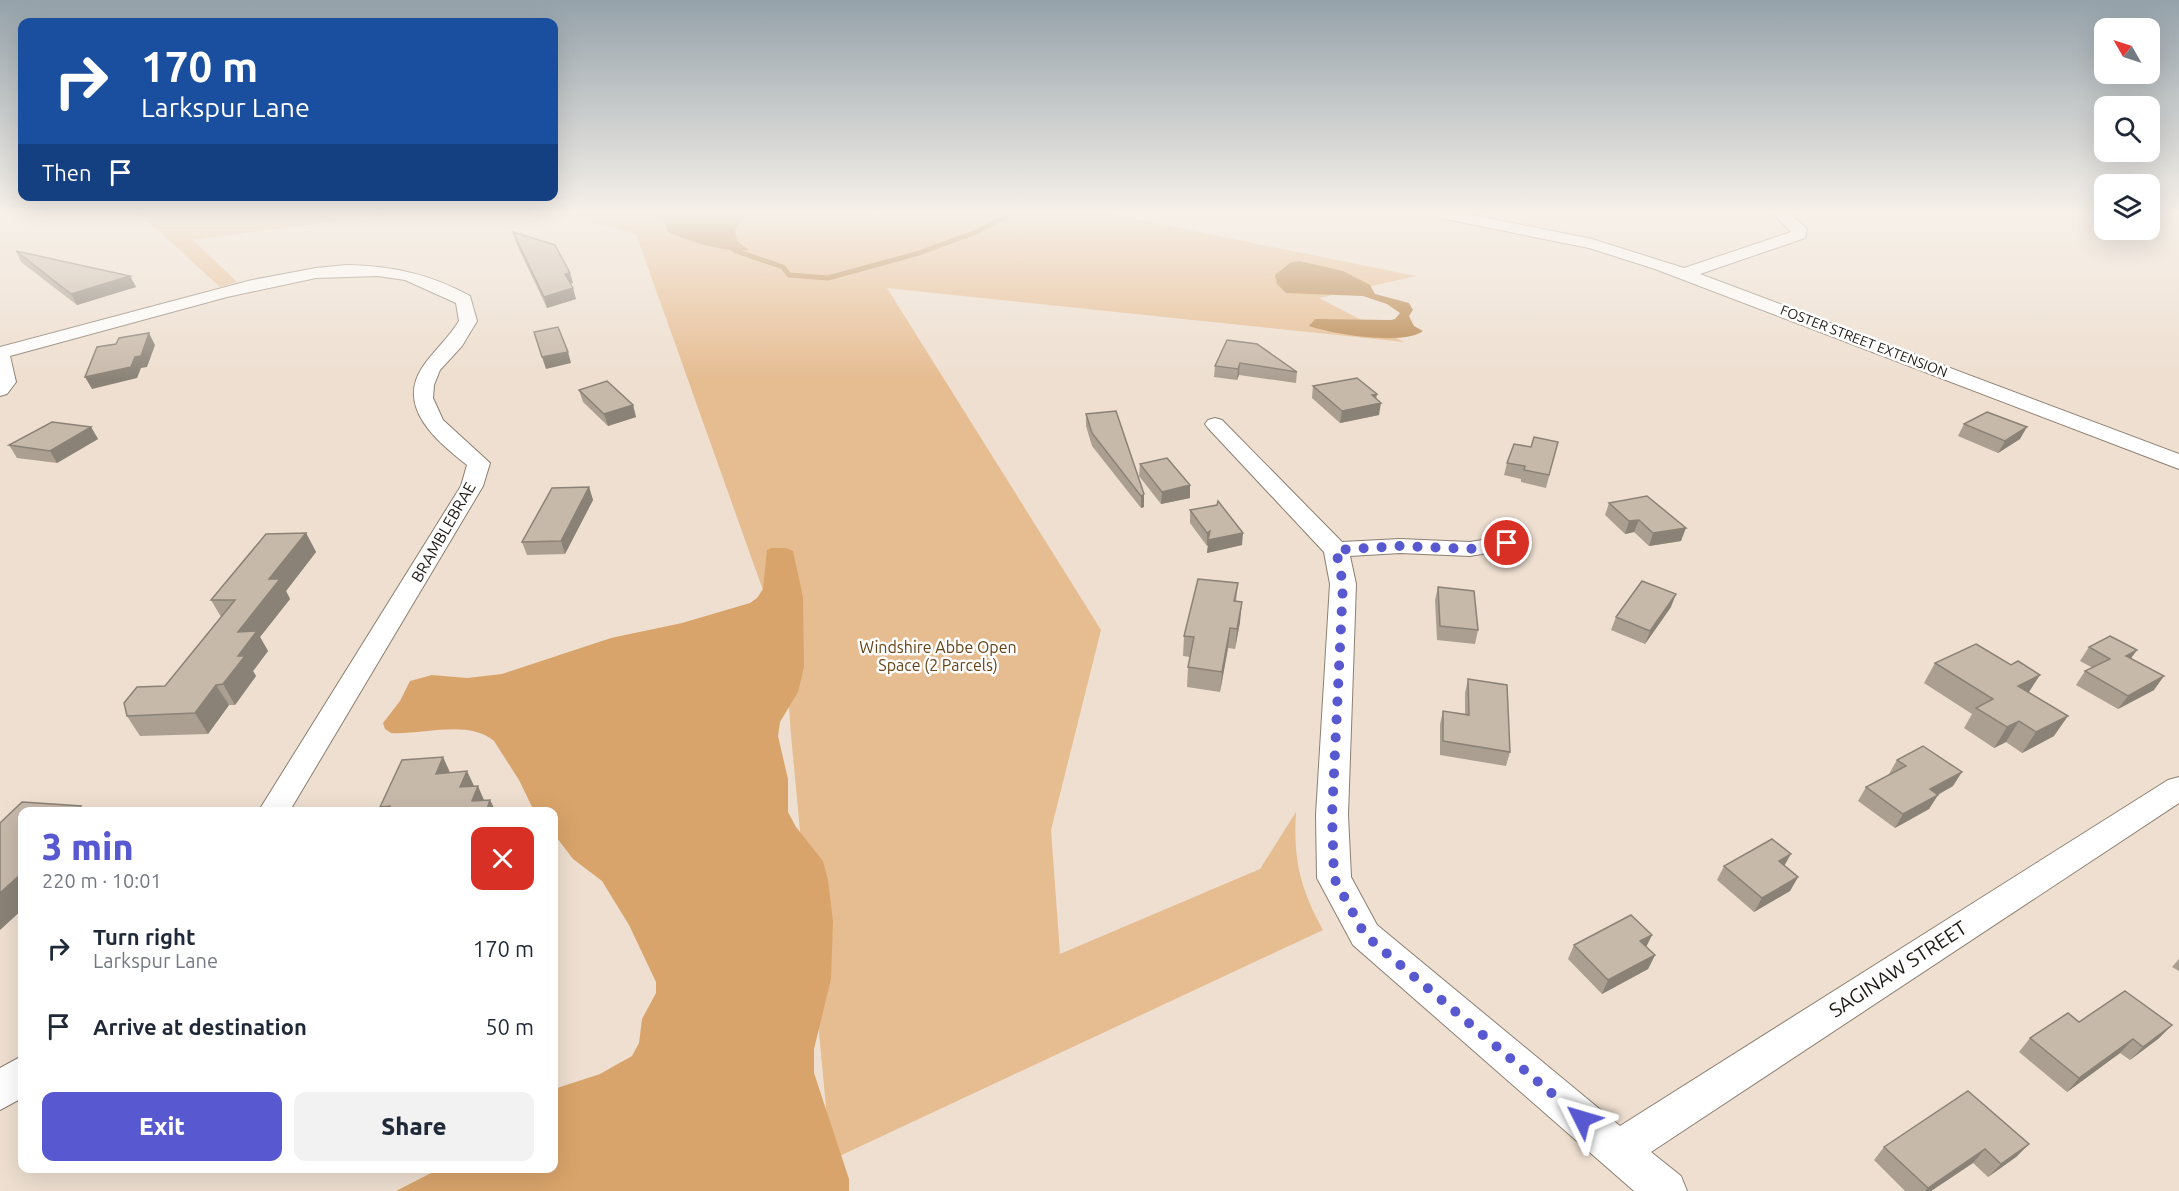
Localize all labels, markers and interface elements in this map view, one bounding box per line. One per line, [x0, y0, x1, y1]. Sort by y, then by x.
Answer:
north arrow [2094, 18, 2160, 84]
map controls [2094, 18, 2160, 240]
icon: right [42, 42, 120, 120]
text: 170 m [141, 43, 258, 90]
text: Larkspur Lane [141, 92, 310, 122]
button: search [2094, 96, 2160, 162]
icon: arrive [104, 156, 137, 189]
text: Then [42, 160, 92, 185]
button: layers [2094, 174, 2160, 240]
street label: FOSTER STREET EXTENSION [1778, 302, 1950, 380]
street label: BRAMBLEBRAE [407, 479, 479, 585]
pin [1481, 517, 1532, 568]
icon: arrive [1490, 526, 1523, 559]
park label: Windshire Abbe Open Space (2 Parcels) [859, 638, 1017, 675]
text: 3 min [42, 826, 134, 867]
button: close [471, 827, 534, 890]
text: 220 m · 10:01 [42, 869, 162, 892]
street label: SAGINAW STREET [1825, 916, 1971, 1022]
text: Turn right [93, 924, 195, 949]
icon: right [42, 932, 75, 965]
text: 170 m [473, 936, 534, 961]
text: Larkspur Lane [93, 949, 218, 972]
icon: arrive [42, 1010, 75, 1043]
text: Arrive at destination [93, 1014, 307, 1039]
text: 50 m [485, 1014, 534, 1039]
position arrow [1550, 1087, 1614, 1151]
button: Exit [42, 1092, 282, 1161]
button: Share [294, 1092, 534, 1161]

